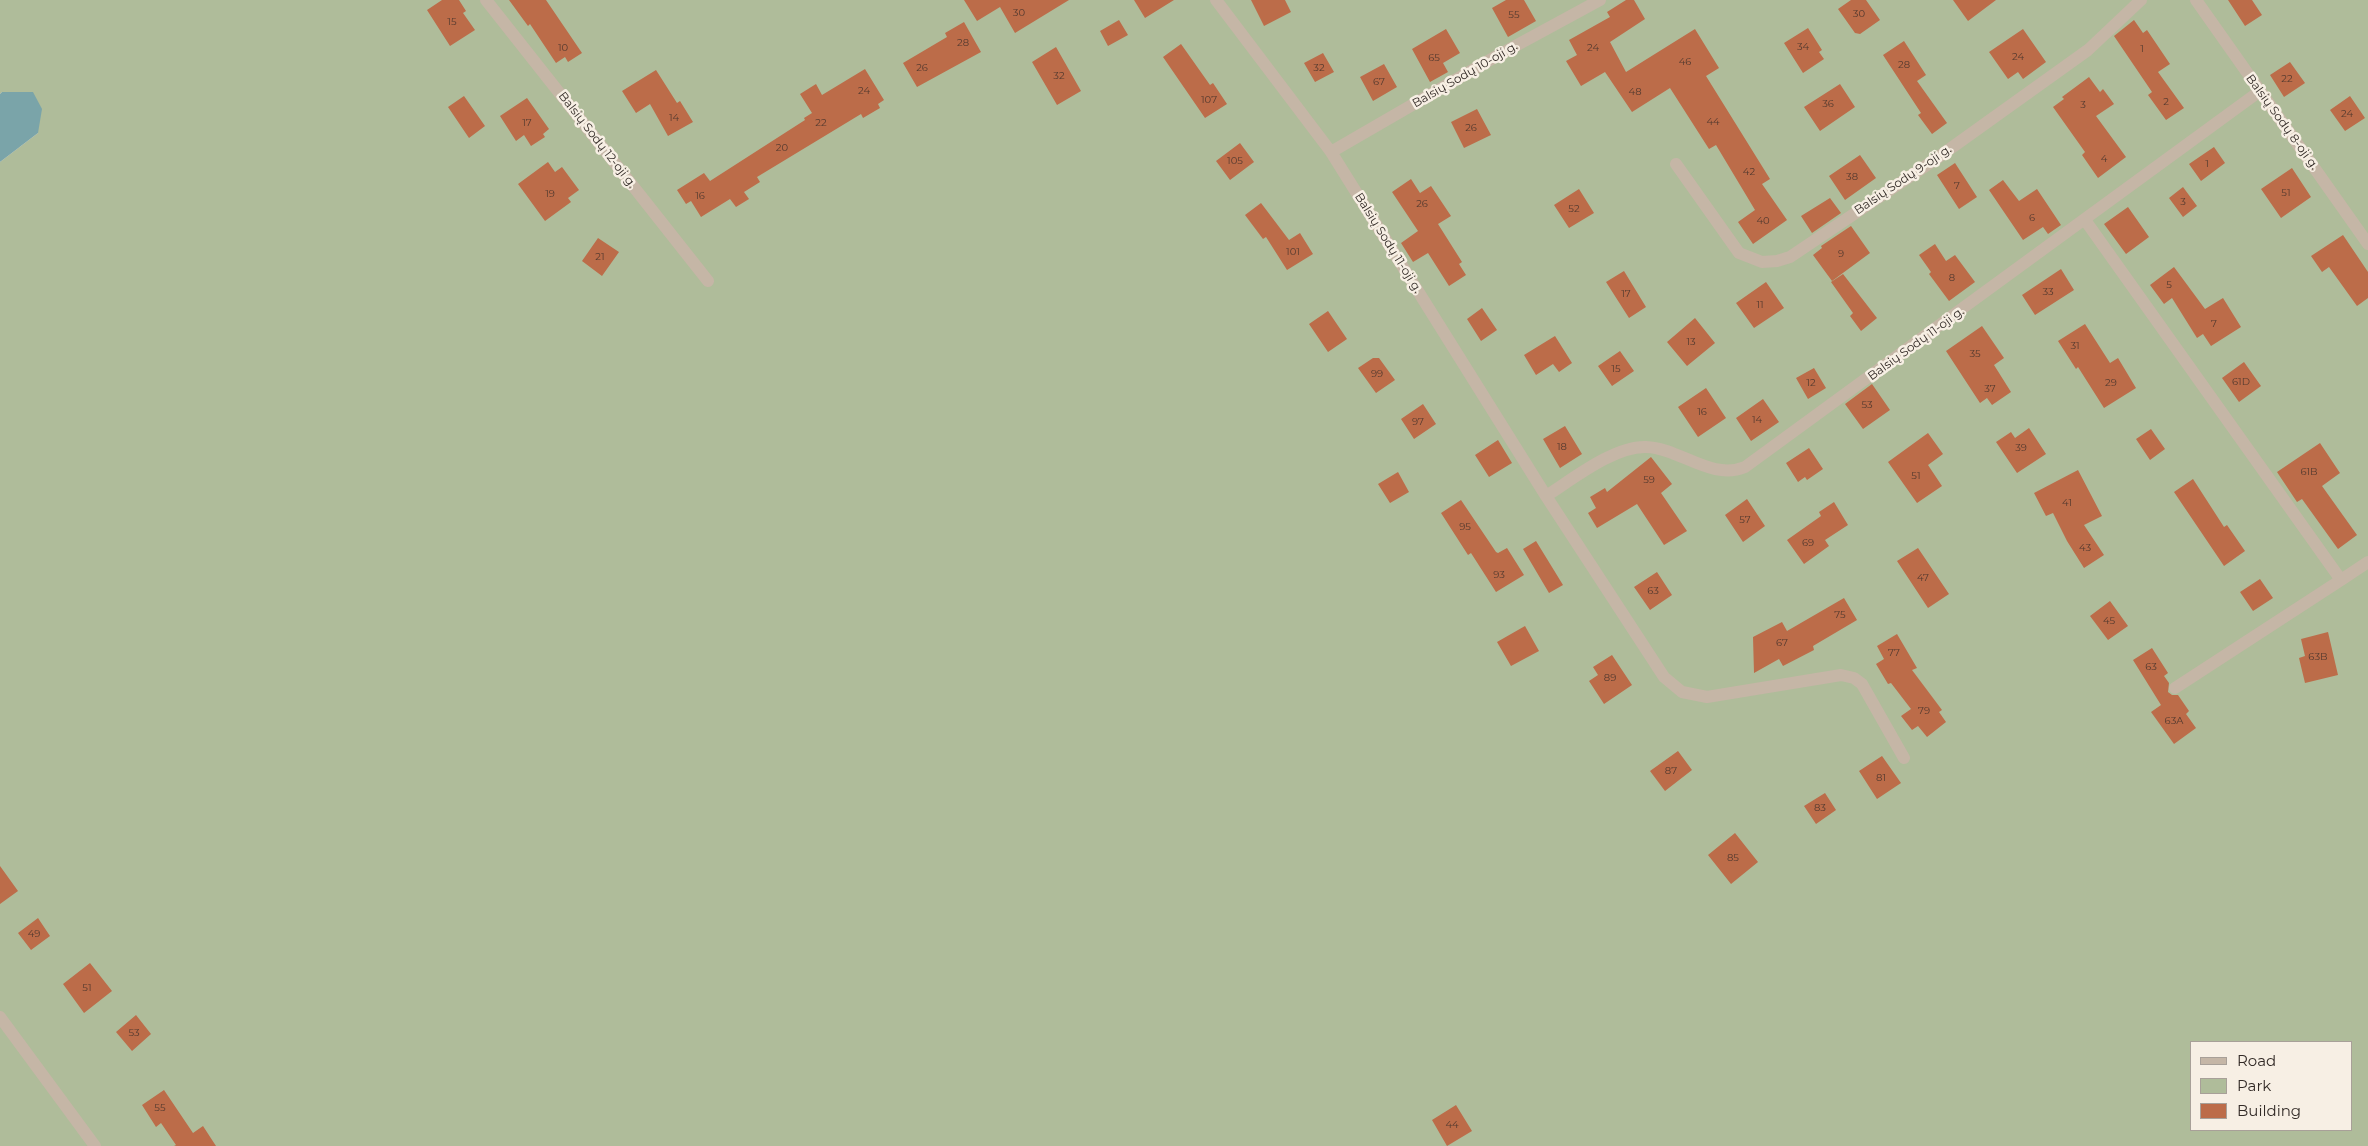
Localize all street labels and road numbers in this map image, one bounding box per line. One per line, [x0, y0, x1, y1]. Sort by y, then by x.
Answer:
street label: Balsių Sodų 10-oji g. [1410, 39, 1520, 111]
street label: Balsių Sodų 8-oji g. [2243, 72, 2321, 172]
street label: Balsių Sodų 12-oji g. [555, 89, 639, 191]
street label: Balsių Sodų 9-oji g. [1852, 142, 1954, 218]
street label: Balsių Sodų 11-oji g. [1351, 190, 1425, 296]
street label: Balsių Sodų 11-oji g. [1865, 304, 1967, 384]

